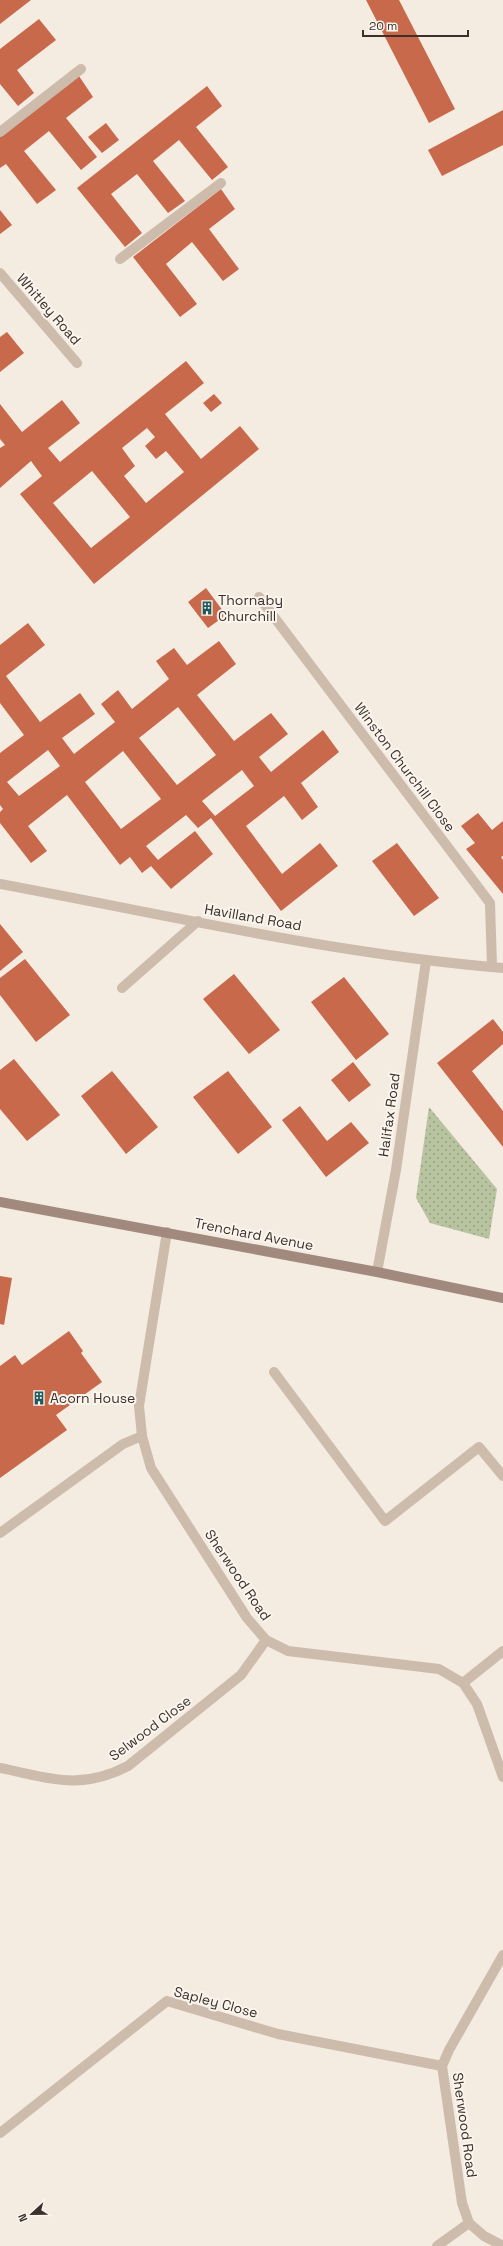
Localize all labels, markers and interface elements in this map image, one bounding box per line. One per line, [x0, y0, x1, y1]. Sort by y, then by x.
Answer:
scale bar [363, 12, 468, 38]
text: 20 m [369, 18, 397, 34]
street label: Whitley Road [13, 270, 85, 348]
place label: Thornaby Churchill [218, 591, 283, 625]
building icon: Thornaby Churchill [199, 600, 215, 616]
street label: Winston Churchill Close [351, 699, 459, 835]
street label: Havilland Road [203, 900, 303, 934]
street label: Halifax Road [374, 1072, 404, 1158]
street label: Trenchard Avenue [193, 1214, 315, 1254]
place label: Acorn House [50, 1389, 135, 1407]
building icon: Acorn House [31, 1390, 47, 1406]
street label: Sherwood Road [201, 1526, 275, 1624]
street label: Selwood Close [105, 1691, 195, 1765]
street label: Sapley Close [172, 1982, 260, 2022]
street label: Sherwood Road [449, 2071, 481, 2179]
north arrow [12, 2194, 52, 2234]
text: N [15, 2212, 31, 2224]

